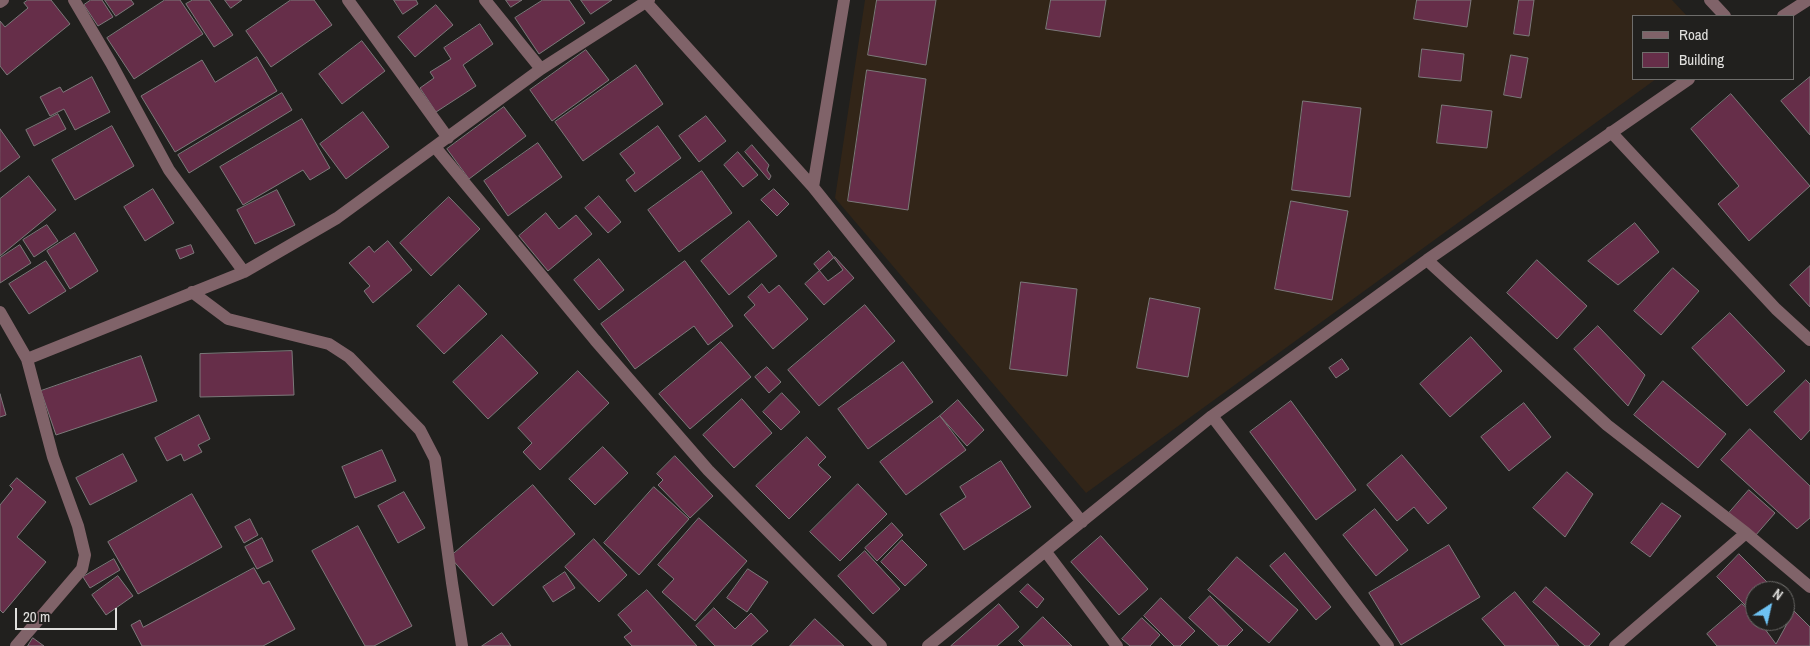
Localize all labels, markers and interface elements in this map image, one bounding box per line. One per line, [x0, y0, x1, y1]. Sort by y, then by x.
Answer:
legend [1632, 15, 1795, 80]
text: Road [1679, 24, 1708, 45]
text: Building [1679, 49, 1724, 70]
north arrow [1745, 581, 1795, 631]
text: N [1769, 585, 1787, 604]
scale bar [18, 598, 120, 630]
text: 20 m [23, 606, 50, 627]

